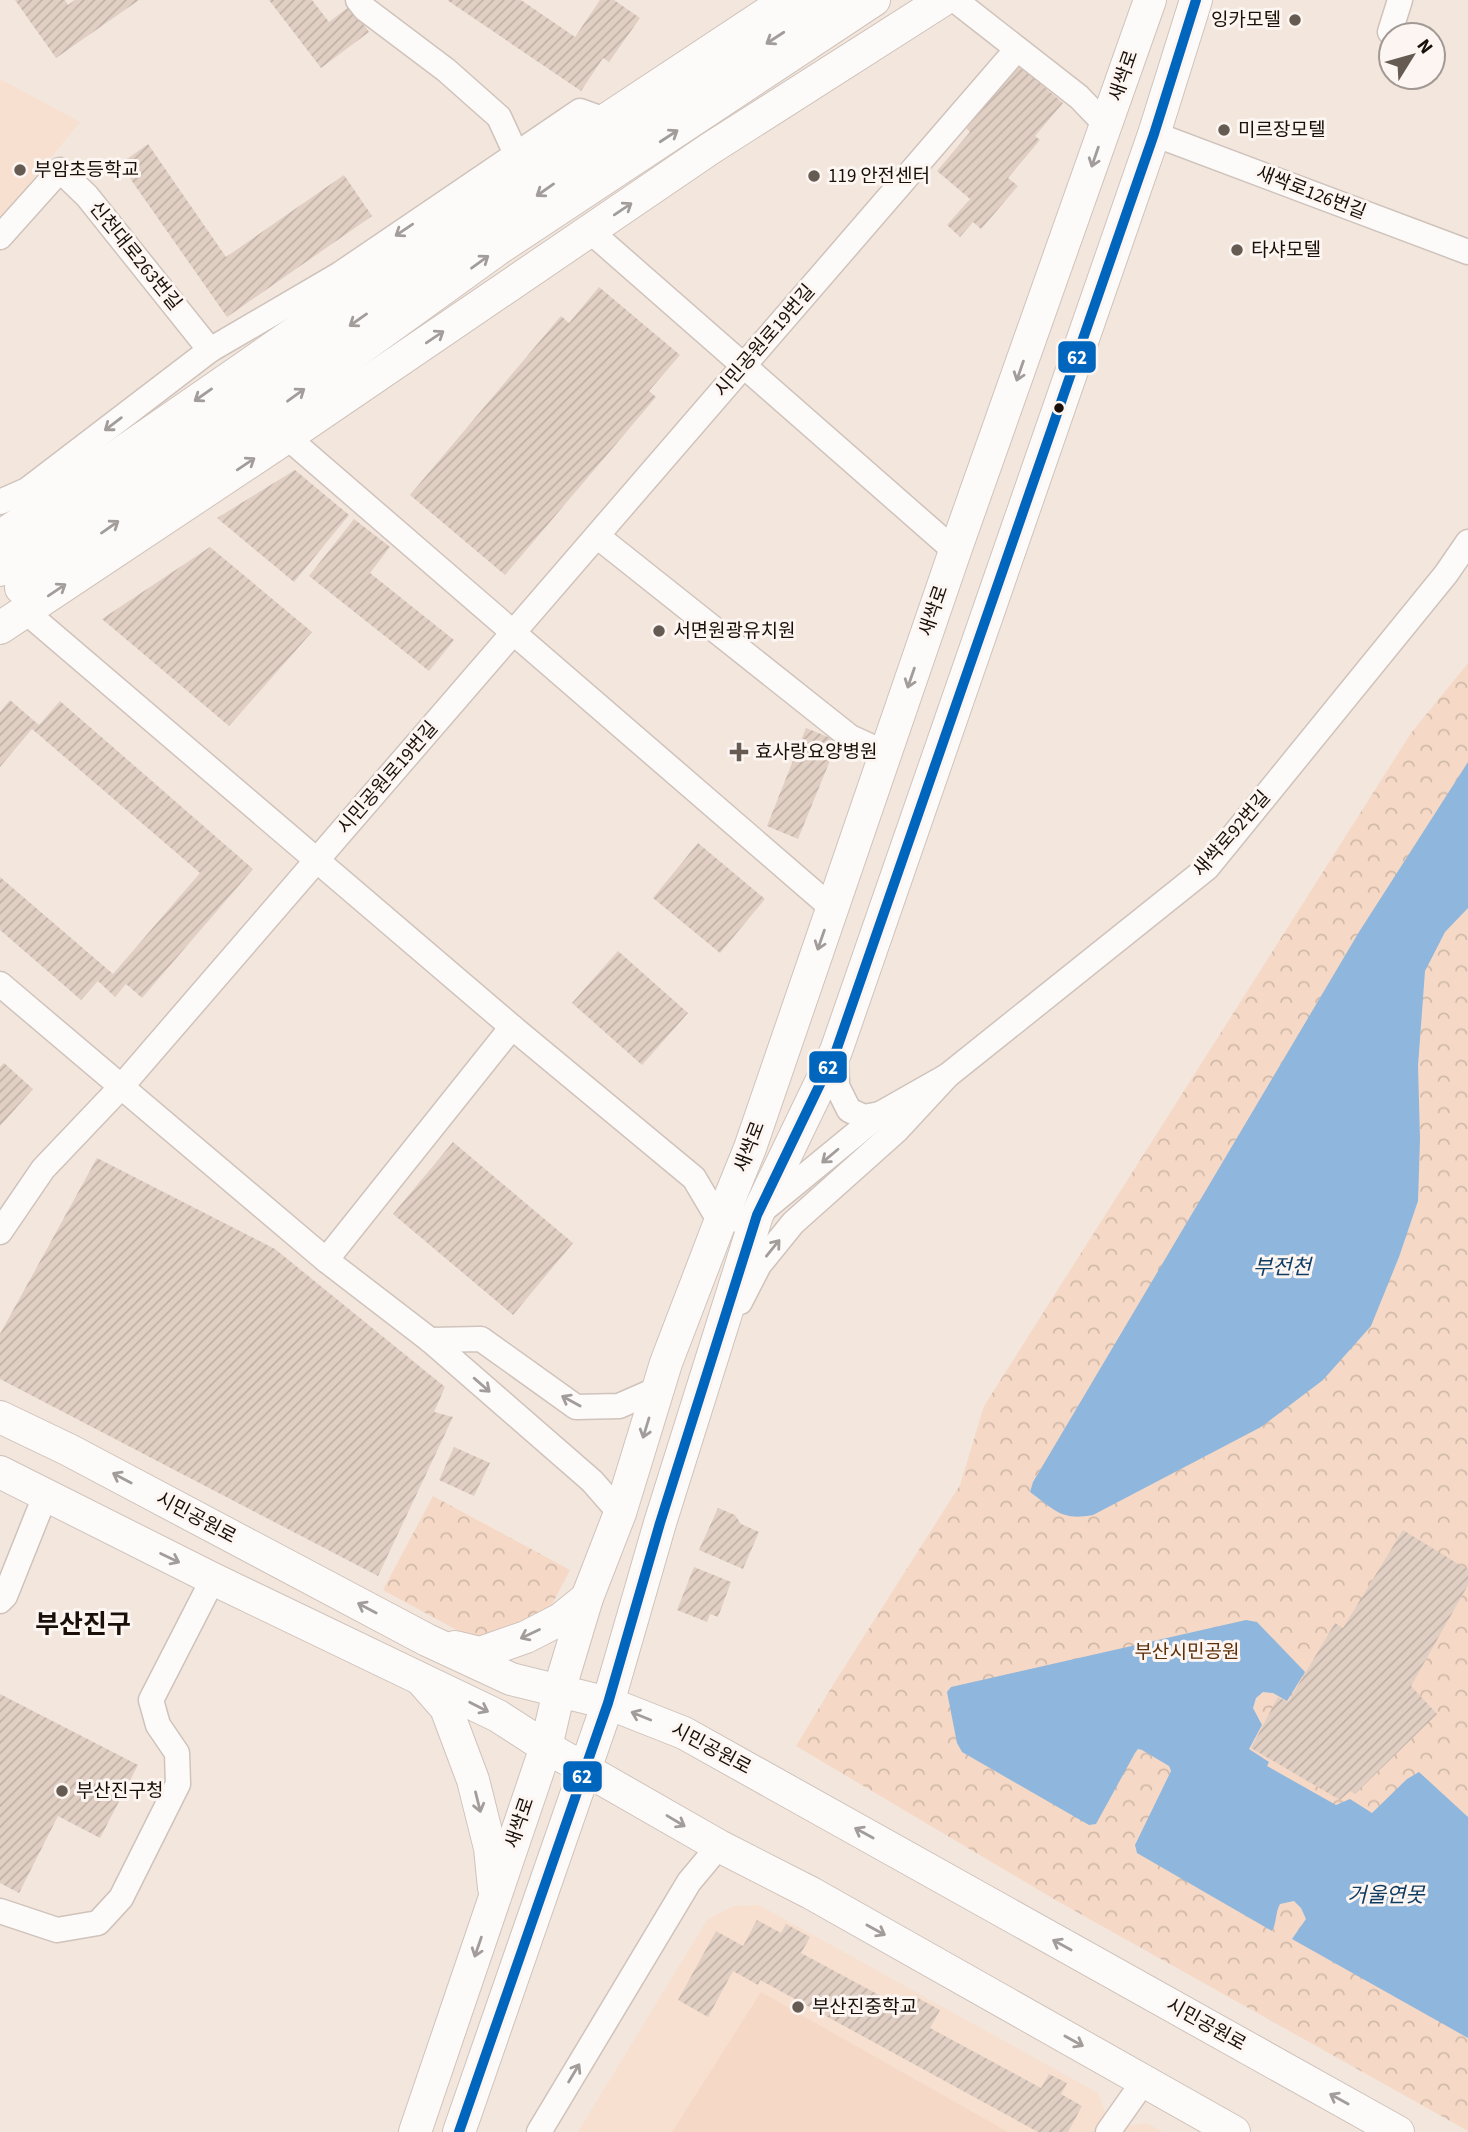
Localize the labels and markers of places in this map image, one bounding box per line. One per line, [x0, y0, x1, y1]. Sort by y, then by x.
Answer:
place label: 잉카모텔 [1211, 7, 1281, 34]
marker: 잉카모텔 [1287, 12, 1303, 28]
place label: 미르장모텔 [1238, 117, 1325, 144]
marker: 미르장모텔 [1216, 122, 1232, 138]
place label: 부암초등학교 [34, 157, 139, 184]
marker: 부암초등학교 [12, 162, 28, 178]
place label: 119 안전센터 [828, 163, 930, 190]
marker: 119 안전센터 [806, 168, 822, 184]
place label: 타샤모텔 [1251, 237, 1321, 264]
marker: 타샤모텔 [1229, 242, 1245, 258]
unlabelled marker [1052, 401, 1066, 415]
place label: 서면원광유치원 [673, 618, 795, 645]
marker: 서면원광유치원 [651, 623, 667, 639]
place label: 효사랑요양병원 [755, 739, 877, 766]
marker: 효사랑요양병원 [729, 742, 749, 762]
place label: 부산진구청 [76, 1778, 163, 1805]
marker: 부산진구청 [54, 1783, 70, 1799]
place label: 부산진중학교 [812, 1994, 917, 2021]
marker: 부산진중학교 [790, 1999, 806, 2015]

